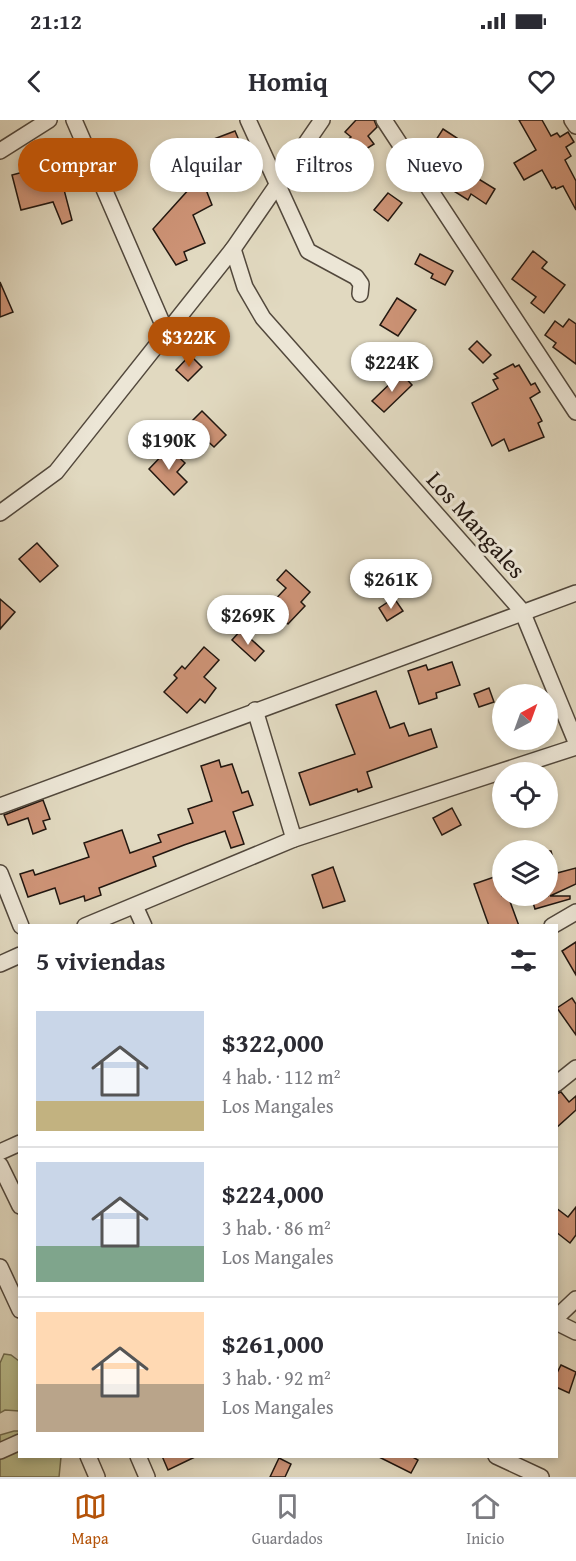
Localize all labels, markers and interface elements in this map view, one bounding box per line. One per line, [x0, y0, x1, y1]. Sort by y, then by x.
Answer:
text: 21:12 [30, 5, 82, 37]
text: Homiq [248, 61, 328, 101]
icon: back [18, 65, 51, 98]
icon: heart [525, 65, 558, 98]
chip: Comprar [18, 138, 138, 192]
chip: Alquilar [150, 138, 263, 192]
chip: Filtros [275, 138, 374, 192]
chip: Nuevo [386, 138, 484, 192]
pin: $322K [147, 317, 231, 368]
text: $322K [162, 322, 216, 351]
pin: $224K [350, 342, 434, 393]
text: $224K [365, 347, 419, 376]
pin: $190K [127, 420, 211, 471]
text: $190K [142, 425, 196, 454]
street label: Los Mangales [419, 463, 534, 586]
pin: $261K [349, 559, 433, 610]
text: $261K [364, 564, 418, 593]
pin: $269K [206, 595, 290, 646]
text: $269K [221, 600, 275, 629]
north arrow [492, 684, 558, 750]
map controls [492, 684, 558, 906]
button: locate [492, 762, 558, 828]
button: layers [492, 840, 558, 906]
text: 5 viviendas [36, 941, 166, 980]
icon: filters [507, 944, 540, 977]
text: $322,000 [222, 1023, 324, 1062]
icon: home [84, 1035, 156, 1107]
text: 4 hab. · 112 m² [222, 1062, 340, 1091]
text: Los Mangales [222, 1091, 334, 1120]
text: $224,000 [222, 1174, 324, 1213]
icon: home [84, 1186, 156, 1258]
text: 3 hab. · 86 m² [222, 1213, 331, 1242]
text: Los Mangales [222, 1242, 334, 1271]
text: $261,000 [222, 1324, 324, 1363]
icon: home [84, 1336, 156, 1408]
text: 3 hab. · 92 m² [222, 1363, 331, 1392]
text: Los Mangales [222, 1392, 334, 1421]
tab: Mapa [72, 1490, 108, 1550]
tab: Guardados [252, 1490, 323, 1550]
tab: Inicio [466, 1490, 504, 1550]

